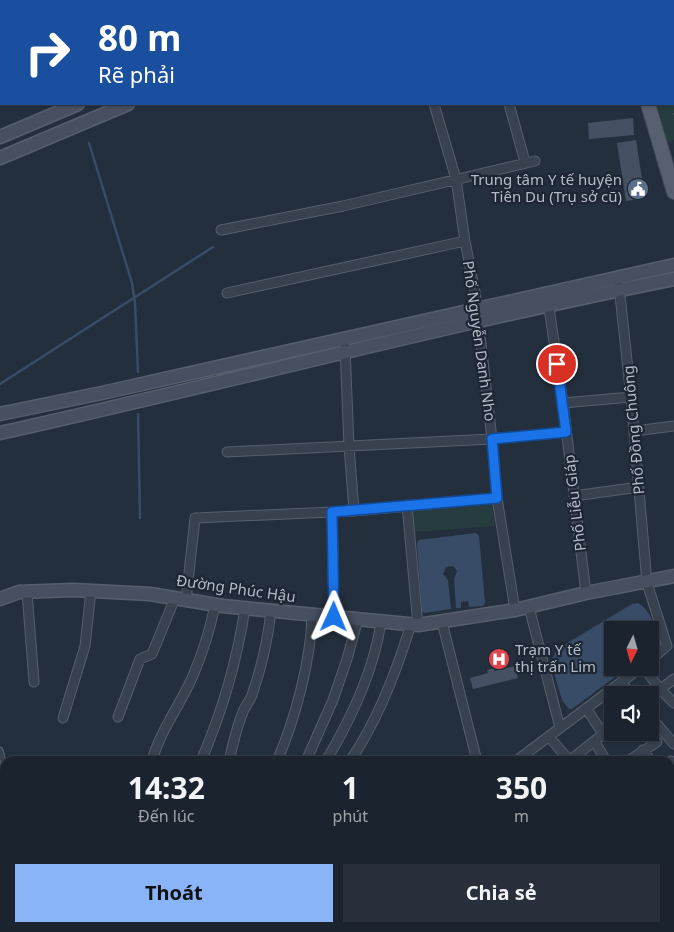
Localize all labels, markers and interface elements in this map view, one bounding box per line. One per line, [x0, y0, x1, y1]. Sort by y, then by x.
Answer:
text: 80 m [98, 14, 181, 61]
icon: right [15, 20, 80, 85]
text: Rẽ phải [98, 59, 175, 89]
place label: Trung tâm Y tế huyện Tiên Du (Trụ sở cũ) [471, 169, 622, 206]
public building icon: Trung tâm Y tế huyện Tiên Du (Trụ sở cũ) [626, 177, 650, 201]
street label: Phố Nguyễn Danh Nho [459, 259, 501, 422]
pin [536, 343, 578, 385]
icon: arrive [543, 350, 571, 378]
street label: Phố Đồng Chuông [617, 365, 649, 495]
street label: Phố Liễu Giáp [558, 454, 590, 553]
street label: Đường Phúc Hậu [175, 570, 297, 606]
position arrow [307, 590, 359, 642]
north arrow [604, 621, 659, 676]
map controls [604, 621, 659, 741]
place label: Trạm Y tế thị trấn Lim [515, 639, 596, 676]
hospital icon: Trạm Y tế thị trấn Lim [487, 647, 511, 671]
button: sound [604, 686, 659, 741]
text: 14:32 [128, 767, 205, 808]
text: 1 [342, 767, 359, 808]
text: 350 [496, 767, 547, 808]
text: Đến lúc [138, 805, 195, 827]
text: phút [333, 805, 368, 827]
text: m [514, 805, 529, 827]
button: Thoát [15, 864, 333, 922]
button: Chia sẻ [343, 864, 660, 922]

